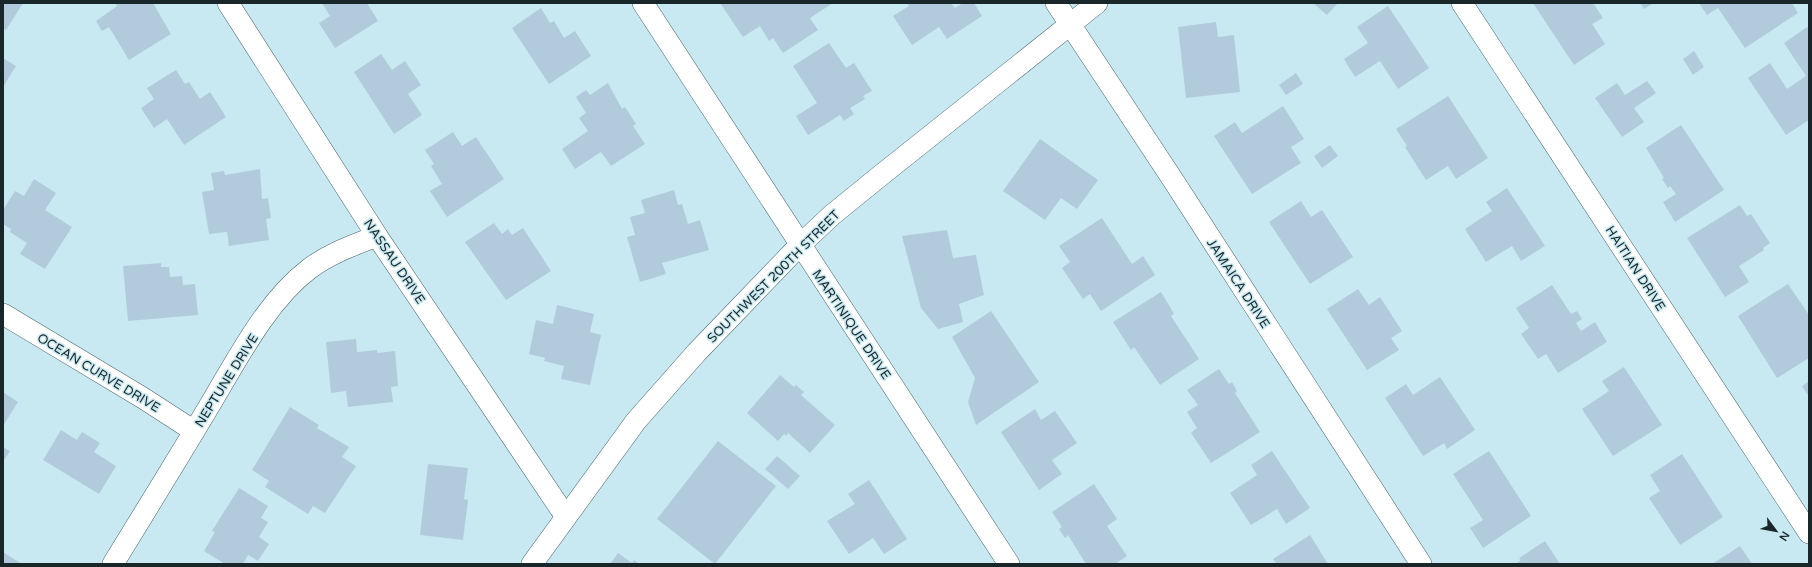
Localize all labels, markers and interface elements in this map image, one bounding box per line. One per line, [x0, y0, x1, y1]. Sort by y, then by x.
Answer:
street label: SOUTHWEST 200TH STREET [704, 207, 843, 346]
street label: NASSAU DRIVE [360, 216, 428, 307]
street label: HAITIAN DRIVE [1602, 223, 1669, 314]
street label: JAMAICA DRIVE [1203, 236, 1273, 331]
street label: MARTINIQUE DRIVE [808, 266, 894, 383]
street label: OCEAN CURVE DRIVE [34, 330, 163, 416]
street label: NEPTUNE DRIVE [192, 331, 262, 430]
north arrow [1756, 511, 1796, 551]
text: N [1776, 529, 1792, 543]

